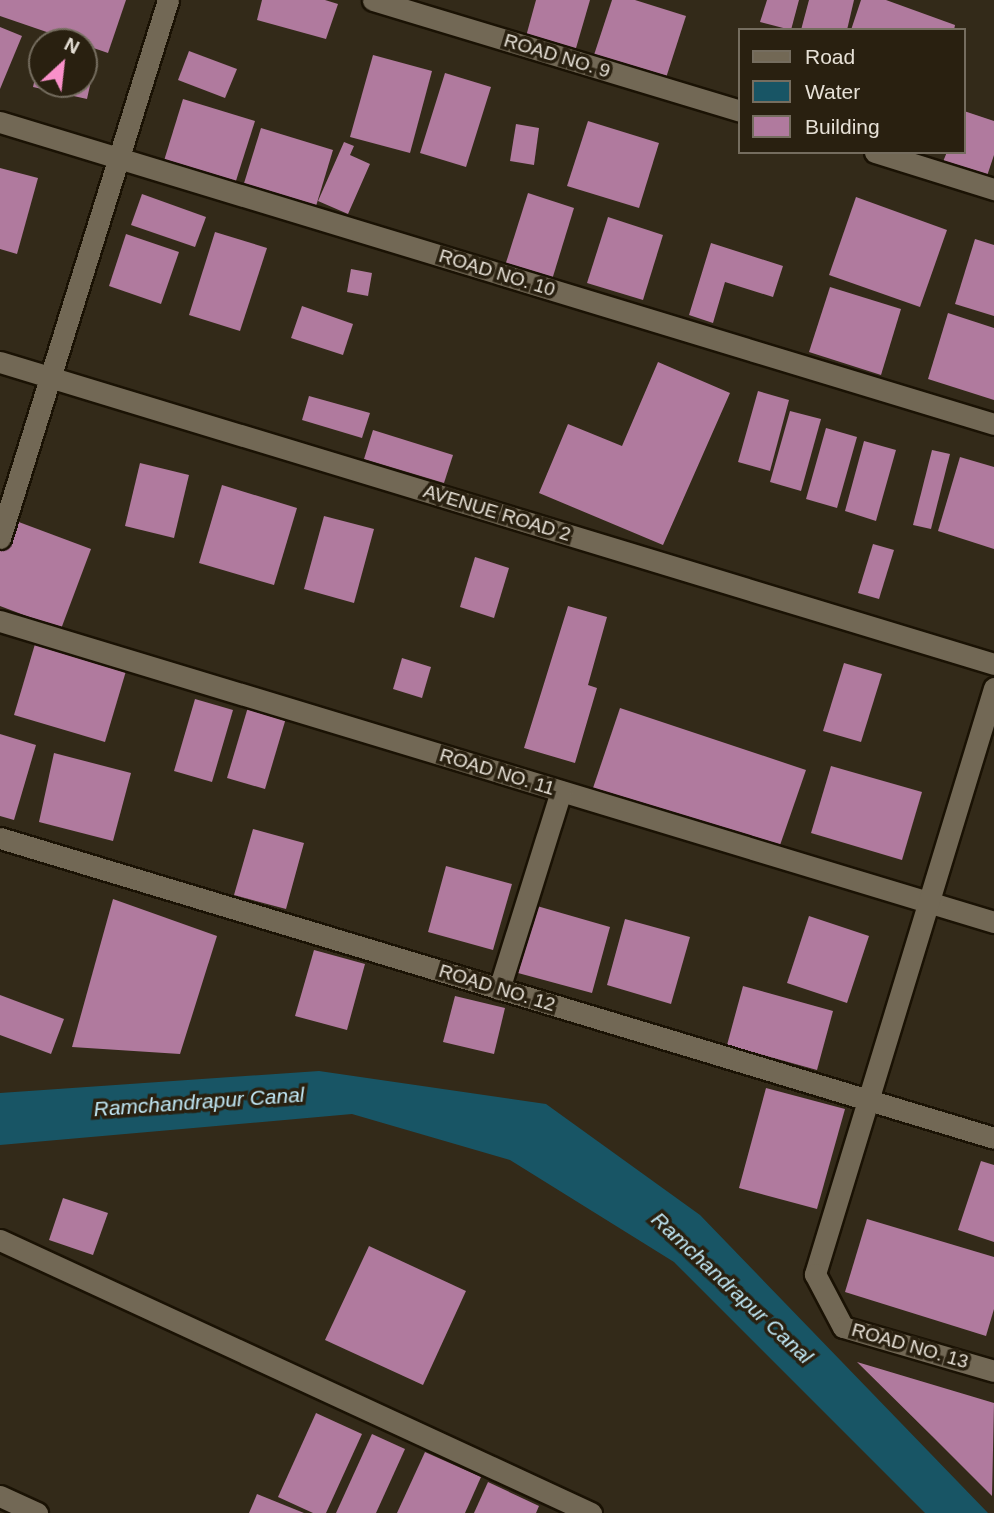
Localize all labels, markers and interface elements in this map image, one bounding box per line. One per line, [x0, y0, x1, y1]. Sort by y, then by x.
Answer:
north arrow [28, 28, 98, 98]
legend [738, 28, 966, 154]
street label: ROAD NO. 9 [501, 29, 613, 83]
text: N [61, 33, 83, 58]
text: Road [805, 45, 855, 68]
text: Water [805, 80, 860, 103]
text: Building [805, 115, 880, 138]
street label: ROAD NO. 10 [436, 245, 558, 301]
street label: AVENUE ROAD 2 [421, 480, 573, 546]
street label: ROAD NO. 11 [437, 744, 557, 800]
street label: ROAD NO. 12 [436, 960, 558, 1016]
water label: Ramchandrapur Canal [93, 1082, 305, 1122]
water label: Ramchandrapur Canal [646, 1207, 818, 1369]
street label: ROAD NO. 13 [849, 1318, 971, 1374]

